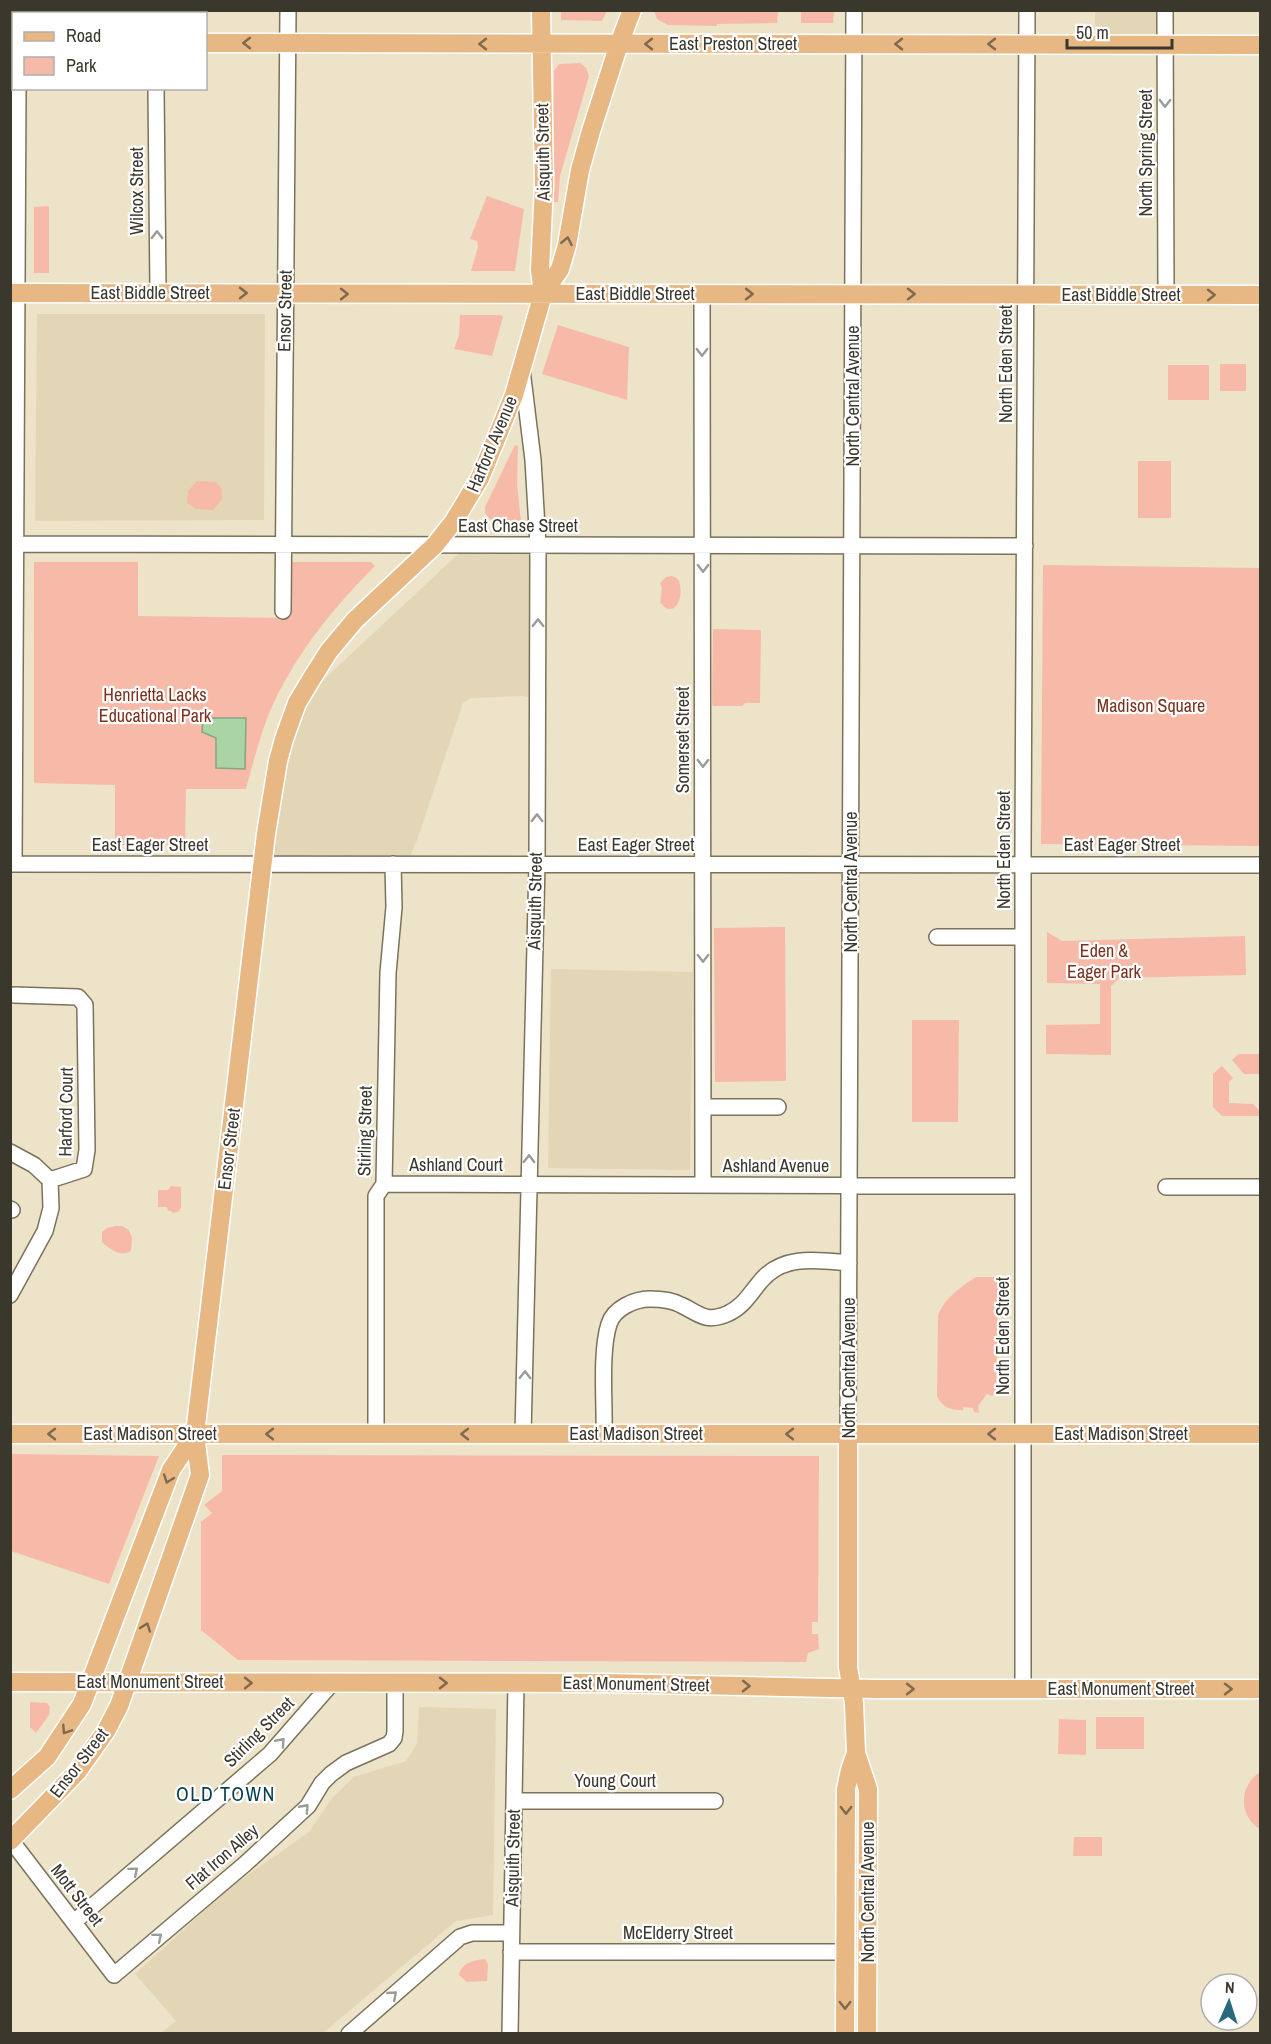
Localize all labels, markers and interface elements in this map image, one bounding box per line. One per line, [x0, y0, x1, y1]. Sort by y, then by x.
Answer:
legend [12, 12, 207, 90]
scale bar [1067, 12, 1172, 50]
text: 50 m [1076, 20, 1109, 45]
text: Road [66, 23, 101, 48]
street label: East Preston Street [669, 31, 797, 56]
one-way arrow [242, 37, 251, 49]
one-way arrow [478, 38, 487, 50]
one-way arrow [644, 38, 653, 50]
one-way arrow [895, 38, 904, 50]
one-way arrow [988, 38, 997, 50]
text: Park [66, 53, 97, 78]
street label: North Spring Street [1133, 89, 1158, 217]
one-way arrow [1159, 99, 1171, 108]
street label: Aisquith Street [529, 103, 556, 202]
street label: Wilcox Street [124, 147, 149, 235]
one-way arrow [151, 230, 163, 239]
one-way arrow [560, 237, 573, 247]
street label: Ensor Street [271, 270, 298, 352]
street label: East Biddle Street [91, 280, 209, 305]
street label: East Biddle Street [576, 281, 694, 306]
street label: East Biddle Street [1062, 282, 1180, 307]
one-way arrow [239, 287, 248, 299]
one-way arrow [339, 288, 348, 300]
one-way arrow [744, 288, 753, 300]
one-way arrow [907, 288, 916, 300]
one-way arrow [1206, 289, 1215, 301]
street label: North Eden Street [993, 305, 1018, 423]
street label: North Central Avenue [840, 326, 865, 466]
one-way arrow [696, 348, 708, 357]
street label: Harford Avenue [460, 392, 523, 496]
street label: East Chase Street [458, 513, 578, 538]
one-way arrow [697, 564, 709, 573]
one-way arrow [532, 618, 544, 627]
park label: Henrietta Lacks Educational Park [99, 682, 212, 728]
street label: Somerset Street [670, 687, 695, 793]
park label: Madison Square [1097, 693, 1205, 718]
one-way arrow [697, 759, 709, 768]
street label: North Eden Street [991, 791, 1016, 909]
street label: North Central Avenue [838, 812, 863, 952]
one-way arrow [531, 813, 543, 822]
street label: East Eager Street [92, 832, 208, 857]
street label: East Eager Street [578, 832, 694, 857]
street label: East Eager Street [1064, 832, 1180, 857]
street label: Aisquith Street [521, 852, 548, 951]
park label: Eden & Eager Park [1067, 938, 1142, 984]
one-way arrow [697, 954, 709, 963]
street label: Harford Court [52, 1067, 79, 1157]
street label: Stirling Street [351, 1086, 378, 1176]
street label: Ensor Street [211, 1107, 246, 1191]
street label: Ashland Court [408, 1152, 503, 1177]
street label: Ashland Avenue [722, 1153, 829, 1178]
one-way arrow [523, 1155, 535, 1164]
street label: North Eden Street [990, 1277, 1015, 1395]
street label: North Central Avenue [836, 1298, 861, 1438]
one-way arrow [518, 1371, 531, 1380]
street label: East Madison Street [83, 1421, 217, 1446]
street label: East Madison Street [569, 1421, 703, 1446]
street label: East Madison Street [1054, 1421, 1188, 1446]
one-way arrow [48, 1428, 57, 1440]
one-way arrow [265, 1428, 274, 1440]
one-way arrow [460, 1428, 469, 1440]
one-way arrow [785, 1428, 794, 1440]
one-way arrow [988, 1428, 997, 1440]
one-way arrow [162, 1473, 175, 1484]
one-way arrow [138, 1622, 151, 1633]
street label: East Monument Street [77, 1669, 223, 1694]
street label: East Monument Street [562, 1670, 710, 1697]
one-way arrow [244, 1676, 253, 1689]
street label: East Monument Street [1048, 1676, 1194, 1701]
one-way arrow [439, 1677, 448, 1689]
one-way arrow [741, 1680, 750, 1692]
one-way arrow [905, 1683, 914, 1695]
one-way arrow [1224, 1683, 1233, 1695]
street label: Stirling Street [218, 1691, 299, 1772]
street label: Ensor Street [43, 1723, 114, 1803]
one-way arrow [62, 1723, 73, 1734]
one-way arrow [274, 1738, 285, 1749]
street label: Young Court [574, 1768, 656, 1793]
district label: OLD TOWN [176, 1780, 276, 1807]
one-way arrow [298, 1804, 309, 1815]
one-way arrow [840, 1805, 852, 1814]
street label: Aisquith Street [499, 1809, 526, 1908]
street label: Flat Iron Alley [180, 1817, 264, 1895]
street label: North Central Avenue [855, 1822, 880, 1962]
street label: Mott Street [45, 1859, 109, 1931]
one-way arrow [127, 1867, 138, 1878]
street label: McElderry Street [623, 1920, 733, 1945]
one-way arrow [152, 1933, 163, 1944]
north arrow [1199, 1972, 1259, 2032]
text: N [1224, 1976, 1235, 1998]
one-way arrow [386, 1991, 397, 2002]
one-way arrow [839, 2000, 851, 2009]

